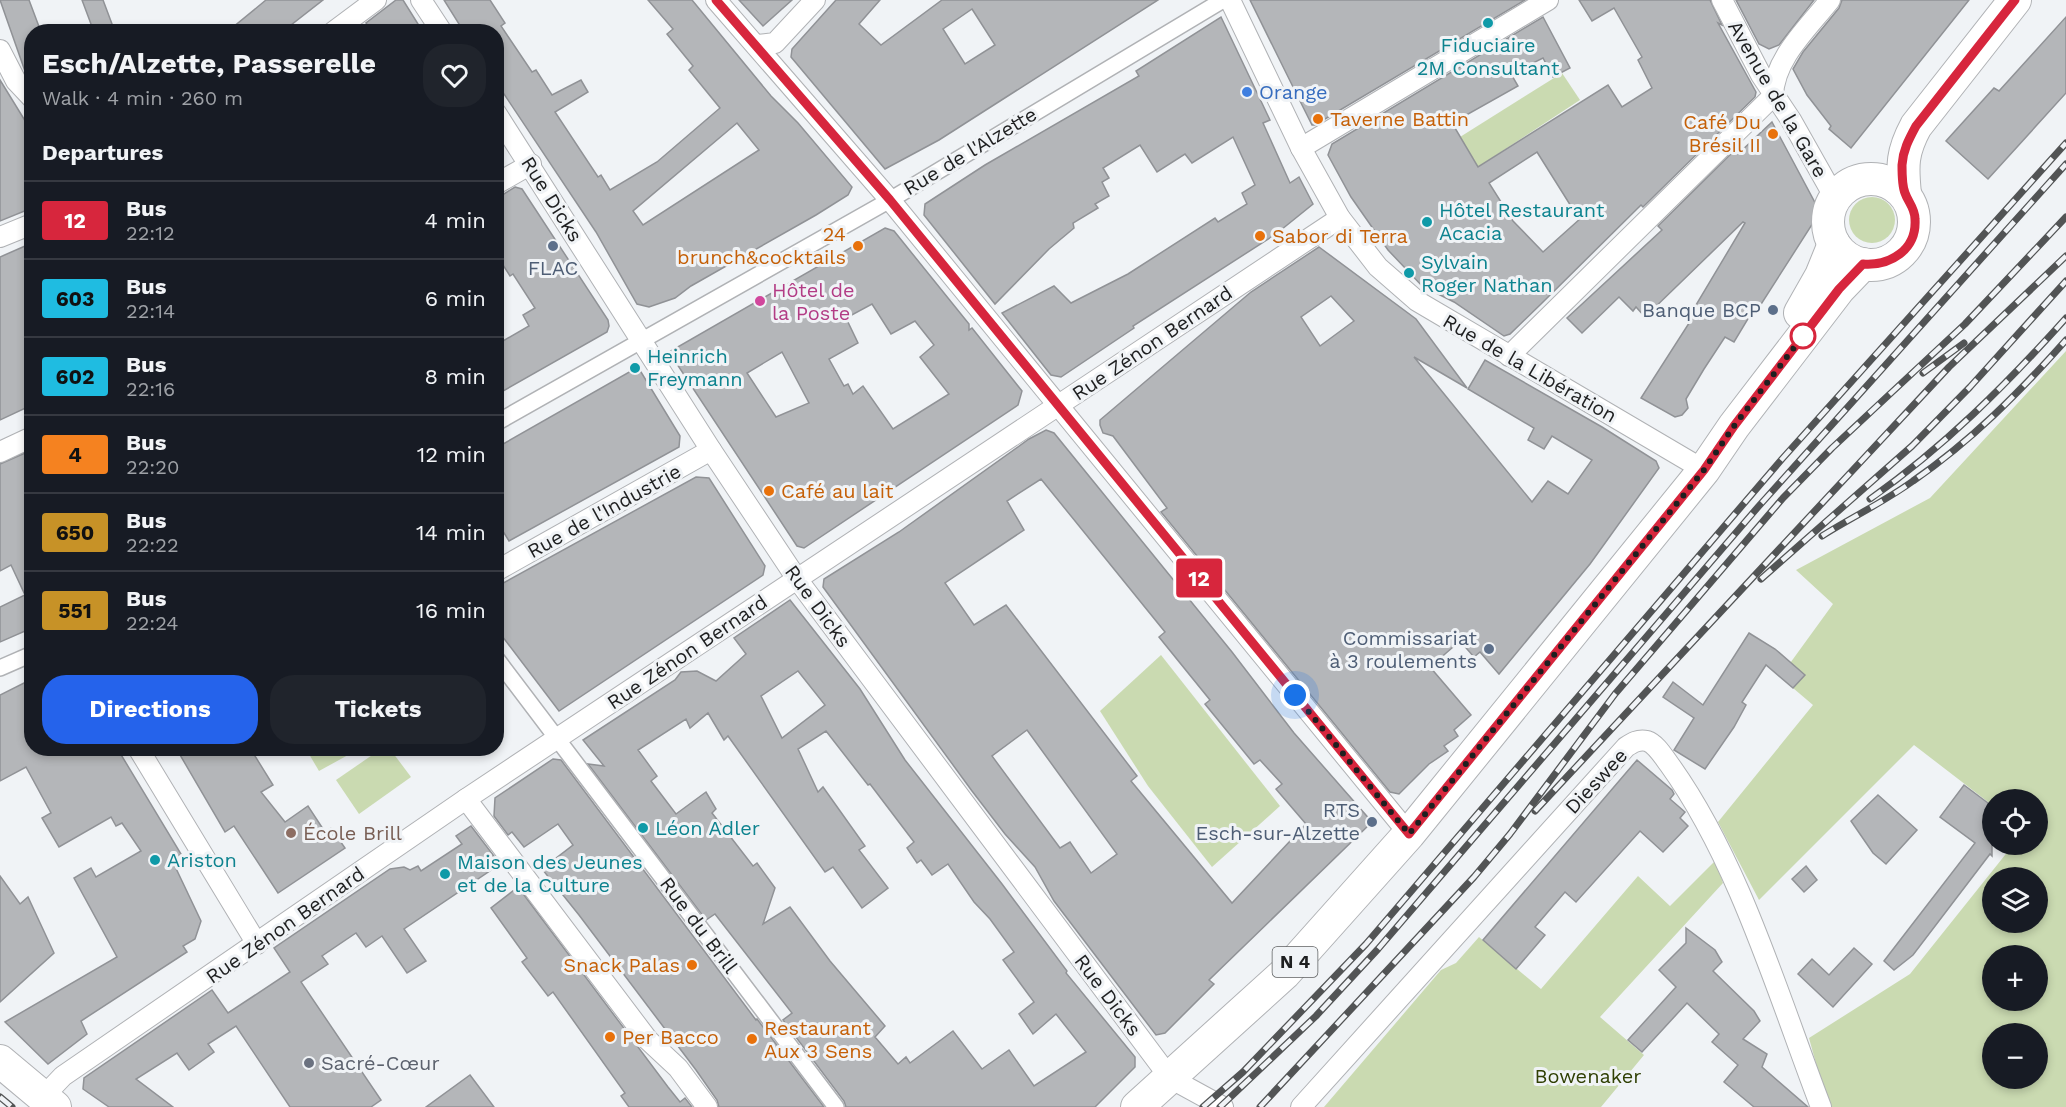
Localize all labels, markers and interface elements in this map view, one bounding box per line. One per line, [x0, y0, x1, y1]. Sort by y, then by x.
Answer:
marker: Fiduciaire 2M Consultant [1481, 16, 1495, 30]
street label: Avenue de la Gare [1723, 16, 1833, 182]
place label: Fiduciaire 2M Consultant [1417, 33, 1560, 80]
button: heart [423, 44, 486, 107]
text: Esch/Alzette, Passerelle [42, 47, 376, 80]
place label: Orange [1259, 80, 1328, 104]
marker: Orange [1240, 85, 1254, 99]
text: Walk · 4 min · 260 m [42, 86, 243, 110]
street label: Rue de l'Alzette [899, 102, 1041, 200]
place label: Taverne Battin [1330, 107, 1469, 131]
place label: Café Du Brésil II [1683, 110, 1761, 157]
marker: Taverne Battin [1311, 112, 1325, 126]
marker: Café Du Brésil II [1766, 127, 1780, 141]
text: Departures [42, 140, 163, 165]
street label: Rue Dicks [516, 152, 588, 246]
text: Bus [126, 196, 166, 221]
place label: Hôtel Restaurant Acacia [1439, 198, 1605, 245]
text: 12 [64, 208, 86, 233]
text: 4 min [425, 208, 486, 233]
marker: Hôtel Restaurant Acacia [1420, 215, 1434, 229]
text: 22:12 [126, 221, 175, 245]
place label: 24 brunch&cocktails [677, 222, 846, 269]
place label: Sabor di Terra [1272, 224, 1408, 248]
marker: Sabor di Terra [1253, 229, 1267, 243]
marker: FLAC [546, 239, 560, 253]
marker: 24 brunch&cocktails [851, 239, 865, 253]
place label: Sylvain Roger Nathan [1421, 250, 1553, 297]
place label: FLAC [528, 256, 578, 280]
marker: Sylvain Roger Nathan [1402, 266, 1416, 280]
text: Bus [126, 274, 166, 299]
place label: Hôtel de la Poste [772, 278, 855, 325]
street label: Rue Zénon Bernard [1067, 281, 1237, 405]
text: 603 [56, 286, 94, 311]
text: 6 min [425, 286, 486, 311]
marker: Hôtel de la Poste [753, 294, 767, 308]
place label: Banque BCP [1642, 298, 1761, 322]
text: 22:14 [126, 299, 175, 323]
marker: Banque BCP [1766, 303, 1780, 317]
street label: Rue de la Libération [1439, 308, 1621, 428]
unlabelled marker [1790, 323, 1816, 349]
place label: Heinrich Freymann [647, 344, 743, 391]
text: Bus [126, 352, 166, 377]
marker: Heinrich Freymann [628, 361, 642, 375]
text: 602 [56, 364, 94, 389]
text: 8 min [425, 364, 486, 389]
text: 22:16 [126, 377, 175, 401]
text: Bus [126, 430, 166, 455]
text: 4 [68, 442, 82, 467]
text: 12 min [417, 442, 486, 467]
text: 22:20 [126, 455, 179, 479]
street label: Rue de l'Industrie [523, 459, 685, 563]
place label: Café au lait [781, 479, 894, 503]
marker: Café au lait [762, 484, 776, 498]
text: Bus [126, 508, 166, 533]
text: 650 [56, 520, 94, 545]
text: 14 min [416, 520, 486, 545]
text: 22:22 [126, 533, 179, 557]
line badge: 12 [1172, 558, 1226, 598]
street label: Rue Dicks [780, 560, 856, 652]
text: 12 [1188, 566, 1210, 591]
text: Bus [126, 586, 166, 611]
street label: Rue Zénon Bernard [602, 590, 772, 714]
text: 551 [58, 598, 92, 623]
text: 16 min [416, 598, 486, 623]
text: 22:24 [126, 611, 179, 635]
place label: Commissariat à 3 roulements [1329, 626, 1478, 673]
marker: Commissariat à 3 roulements [1482, 642, 1496, 656]
button: Directions [42, 675, 258, 744]
button: Tickets [270, 675, 486, 744]
your location [1280, 680, 1310, 710]
street label: Dieswee [1560, 743, 1632, 819]
map controls [1982, 789, 2048, 1089]
button: locate [1982, 789, 2048, 855]
place label: RTS Esch-sur-Alzette [1195, 798, 1360, 845]
marker: RTS Esch-sur-Alzette [1365, 815, 1379, 829]
place label: Léon Adler [655, 816, 760, 840]
place label: École Brill [303, 821, 402, 845]
marker: Léon Adler [636, 821, 650, 835]
marker: École Brill [284, 826, 298, 840]
place label: Ariston [167, 848, 237, 872]
place label: Maison des Jeunes et de la Culture [457, 850, 643, 897]
marker: Ariston [148, 853, 162, 867]
street label: Rue Zénon Bernard [201, 861, 369, 989]
marker: Maison des Jeunes et de la Culture [438, 867, 452, 881]
button: layers [1982, 867, 2048, 933]
street label: Rue du Brill [655, 872, 743, 978]
button: + [1982, 945, 2048, 1011]
road number: N 4 [1272, 947, 1318, 977]
street label: Rue Dicks [1069, 949, 1147, 1041]
place label: Snack Palas [563, 953, 680, 977]
marker: Snack Palas [685, 958, 699, 972]
place label: Restaurant Aux 3 Sens [764, 1016, 872, 1063]
button: − [1982, 1023, 2048, 1089]
place label: Per Bacco [622, 1025, 719, 1049]
marker: Per Bacco [603, 1030, 617, 1044]
marker: Restaurant Aux 3 Sens [745, 1032, 759, 1046]
place label: Sacré-Cœur [321, 1051, 440, 1075]
marker: Sacré-Cœur [302, 1056, 316, 1070]
park label: Bowenaker [1534, 1064, 1642, 1088]

